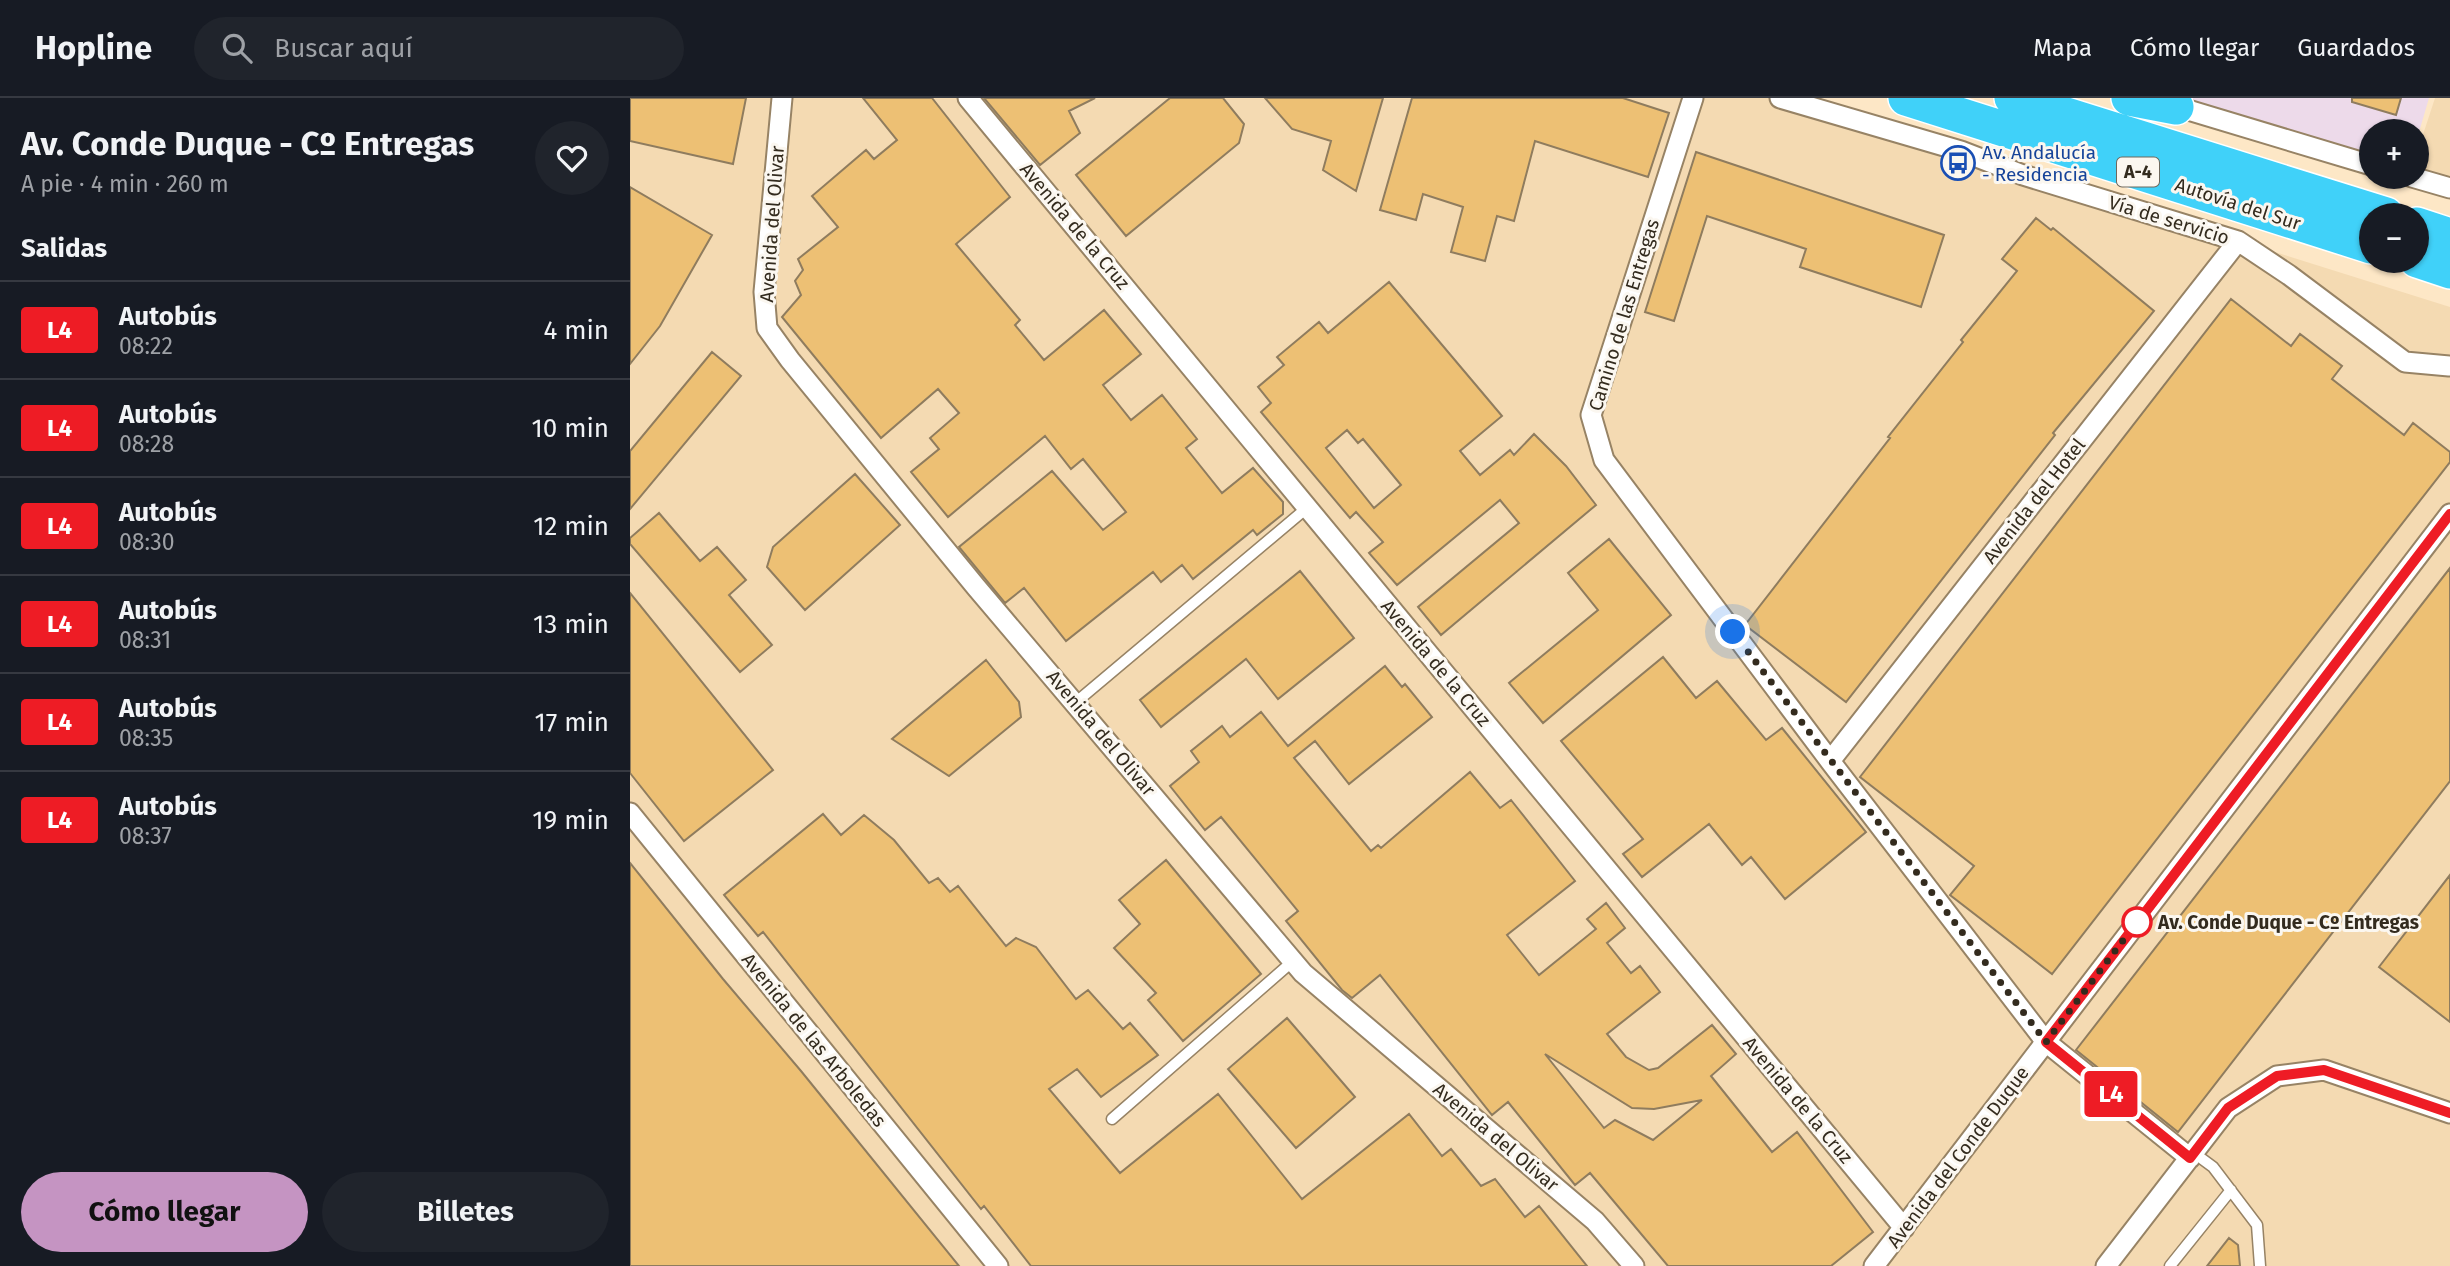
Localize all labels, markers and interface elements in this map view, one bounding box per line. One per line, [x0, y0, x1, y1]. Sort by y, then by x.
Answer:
search box [194, 17, 684, 80]
text: Hopline [35, 28, 152, 68]
icon: search [218, 29, 256, 67]
text: Buscar aquí [274, 33, 413, 64]
text: Mapa [2033, 34, 2092, 62]
text: Cómo llegar [2130, 34, 2259, 62]
text: Guardados [2297, 34, 2415, 62]
map controls [2359, 119, 2429, 273]
button: + [2359, 119, 2429, 189]
button: heart [535, 121, 609, 195]
text: Av. Conde Duque - Cº Entregas [21, 124, 474, 164]
place label: Av. Andalucía - Residencia [1982, 141, 2096, 186]
street label: Avenida del Olivar [755, 144, 789, 303]
bus stop icon: Av. Andalucía - Residencia [1939, 144, 1977, 182]
street label: Avenida de la Cruz [1015, 158, 1135, 294]
road number: A-4 [2117, 158, 2159, 186]
text: A pie · 4 min · 260 m [21, 170, 229, 198]
street label: Autovía del Sur [2172, 173, 2304, 235]
street label: Vía de servicio [2106, 191, 2232, 249]
button: − [2359, 203, 2429, 273]
street label: Camino de las Entregas [1584, 216, 1664, 414]
text: Salidas [21, 233, 107, 264]
text: Autobús [119, 301, 217, 332]
text: 4 min [543, 315, 609, 346]
text: L4 [47, 316, 72, 344]
text: 08:22 [119, 332, 173, 360]
text: Autobús [119, 399, 217, 430]
text: 10 min [531, 413, 609, 444]
text: L4 [47, 414, 72, 442]
text: 08:28 [119, 430, 174, 458]
street label: Avenida del Hotel [1978, 433, 2090, 568]
text: Autobús [119, 497, 217, 528]
text: 12 min [533, 511, 609, 542]
text: L4 [47, 512, 72, 540]
text: 08:30 [119, 528, 175, 556]
text: Autobús [119, 595, 217, 626]
street label: Avenida de la Cruz [1376, 595, 1496, 731]
text: 13 min [533, 609, 609, 640]
text: L4 [47, 610, 72, 638]
your location [1715, 614, 1750, 649]
text: 08:31 [119, 626, 171, 654]
street label: Avenida del Olivar [1042, 666, 1161, 801]
text: Autobús [119, 693, 217, 724]
text: 17 min [534, 707, 609, 738]
text: L4 [47, 708, 72, 736]
text: 08:35 [119, 724, 173, 752]
text: Autobús [119, 791, 217, 822]
text: 19 min [532, 805, 609, 836]
text: L4 [47, 806, 72, 834]
text: 08:37 [119, 822, 172, 850]
marker: Av. Conde Duque - Cº Entregas [2122, 907, 2152, 937]
place label: Av. Conde Duque - Cº Entregas [2157, 911, 2419, 934]
street label: Avenida de las Arboledas [737, 949, 891, 1132]
street label: Avenida de la Cruz [1738, 1032, 1858, 1168]
street label: Avenida del Conde Duque [1882, 1062, 2034, 1252]
line badge: L4 [2080, 1071, 2142, 1117]
street label: Avenida del Olivar [1429, 1078, 1564, 1197]
text: L4 [2098, 1080, 2124, 1108]
button: Cómo llegar [21, 1172, 308, 1252]
button: Billetes [322, 1172, 609, 1252]

